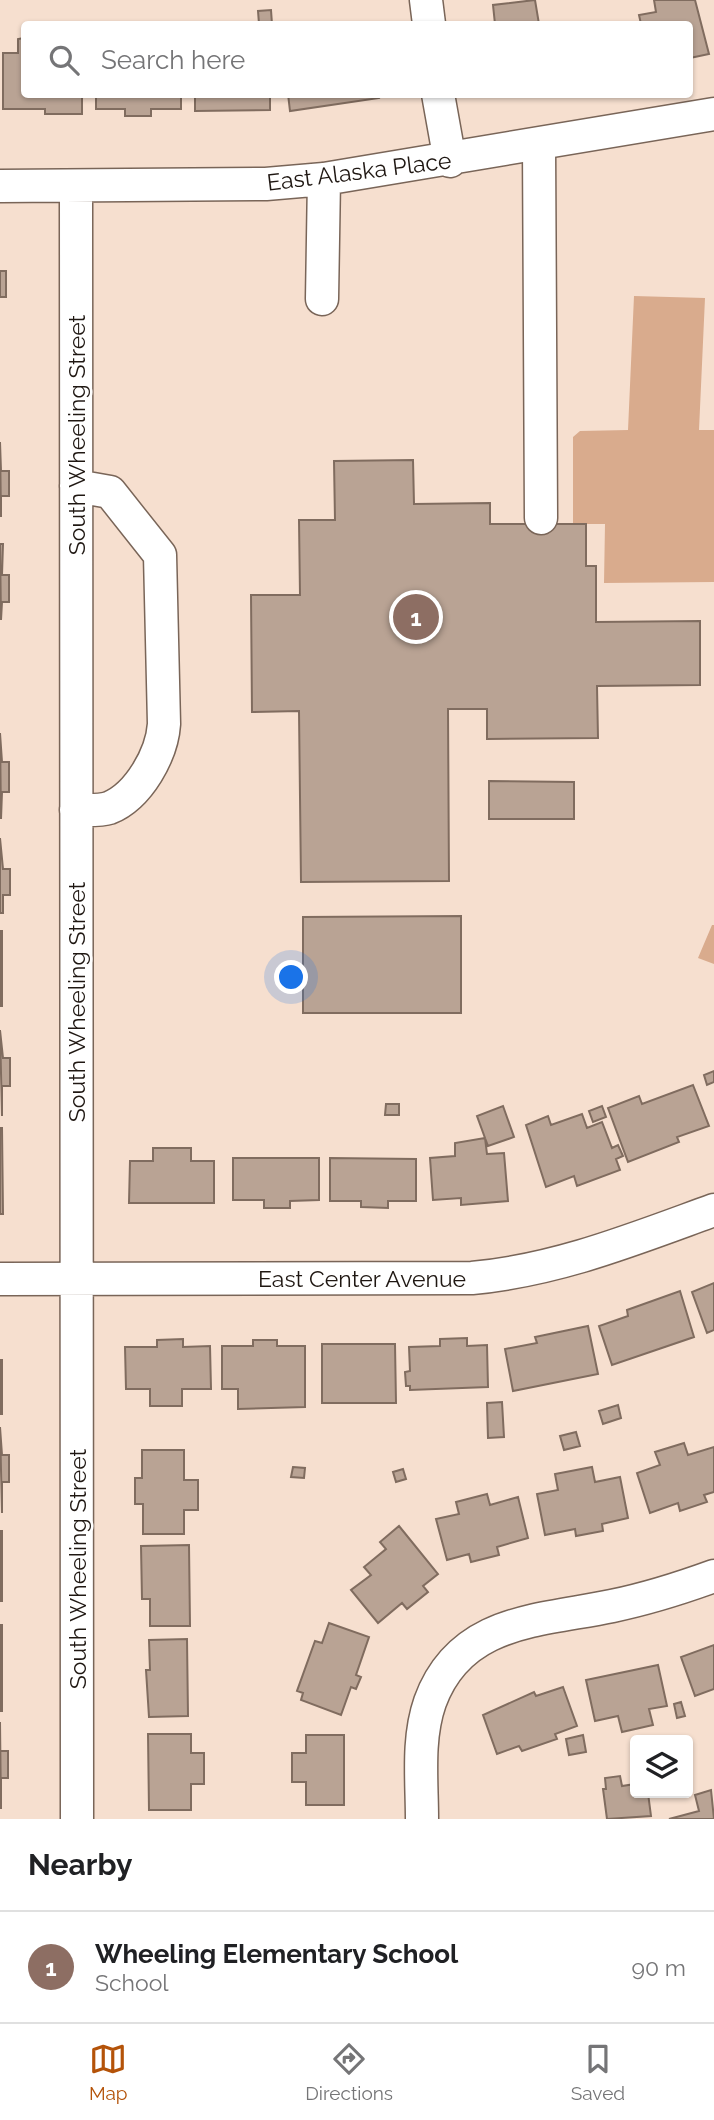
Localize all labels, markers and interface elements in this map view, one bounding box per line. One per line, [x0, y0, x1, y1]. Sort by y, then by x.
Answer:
search box [21, 21, 693, 98]
icon: search [45, 41, 83, 79]
text: Search here [101, 45, 245, 75]
street label: East Alaska Place [265, 146, 453, 196]
street label: South Wheeling Street [63, 314, 90, 555]
pin: 1 [393, 591, 439, 643]
street label: South Wheeling Street [63, 881, 90, 1122]
your location [274, 960, 308, 994]
street label: East Center Avenue [258, 1265, 466, 1292]
street label: South Wheeling Street [64, 1448, 91, 1689]
map controls [630, 1735, 693, 1798]
button: layers [630, 1735, 693, 1798]
text: Nearby [28, 1847, 132, 1882]
text: Wheeling Elementary School [95, 1939, 458, 1969]
text: 1 [45, 1954, 57, 1981]
text: 90 m [631, 1954, 686, 1981]
text: School [95, 1969, 169, 1996]
tab: Map [89, 2040, 128, 2104]
tab: Directions [305, 2040, 393, 2104]
tab: Saved [571, 2040, 625, 2104]

